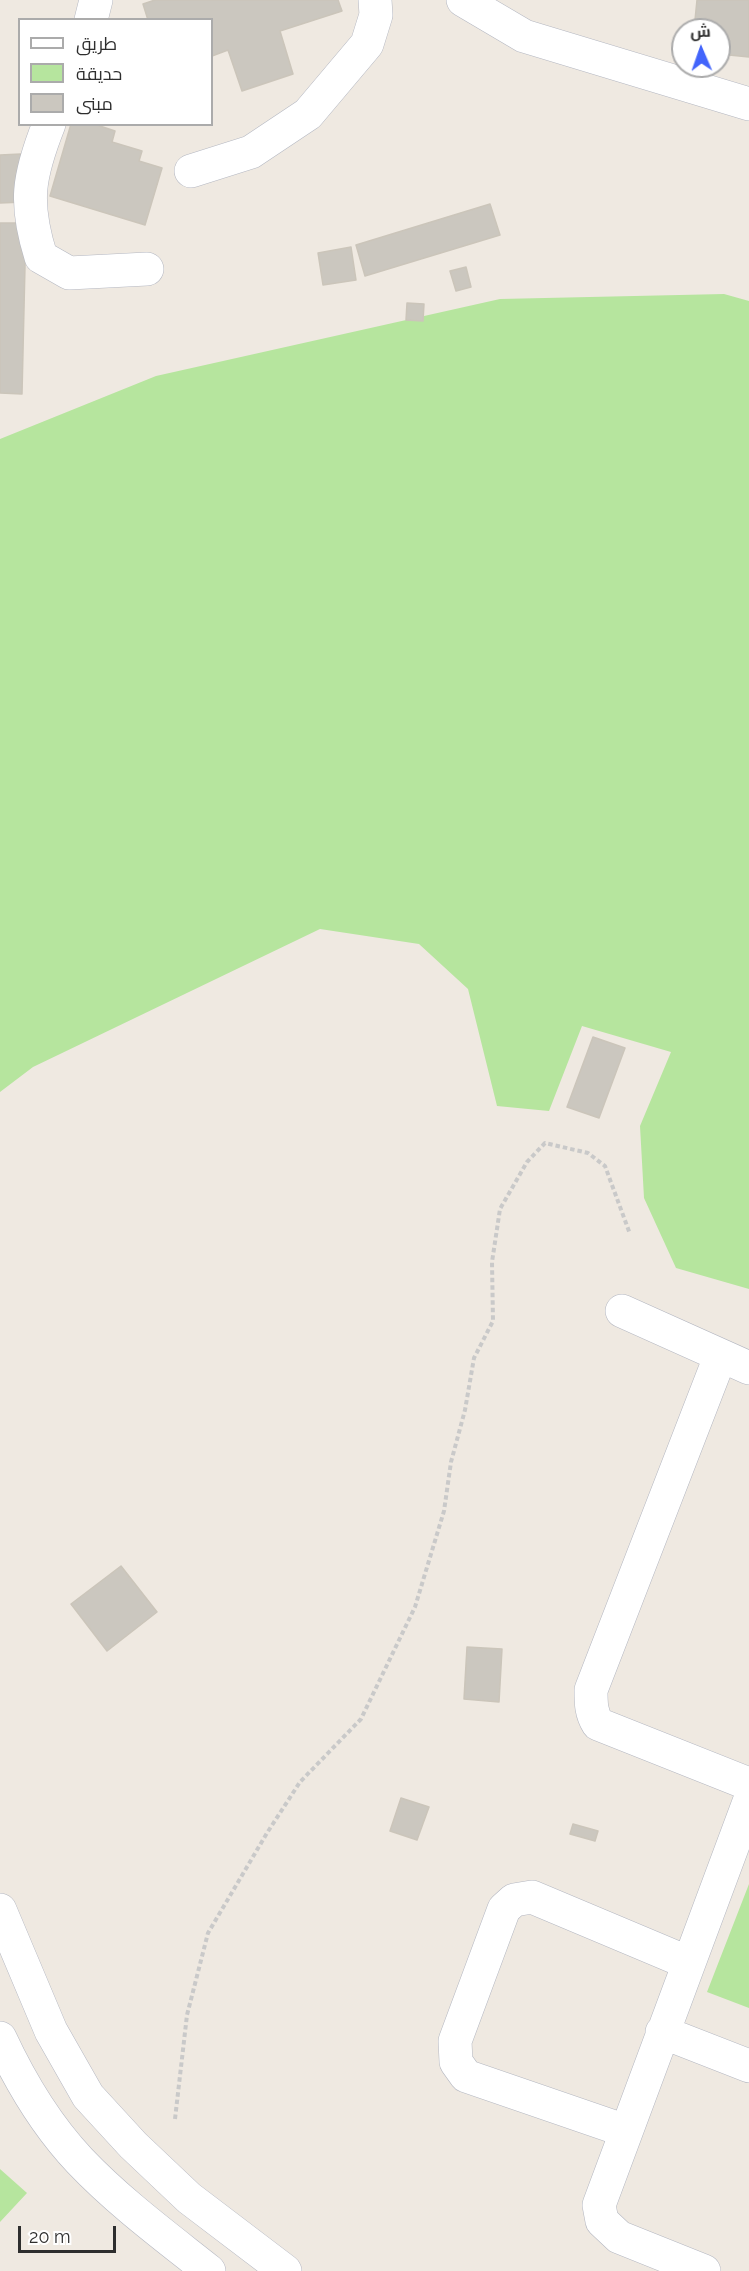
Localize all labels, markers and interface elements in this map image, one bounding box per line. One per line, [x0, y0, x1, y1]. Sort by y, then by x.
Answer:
legend [18, 18, 213, 126]
north arrow [671, 18, 731, 78]
text: ش [690, 22, 711, 41]
text: طريق [76, 33, 117, 54]
text: حديقة [76, 63, 122, 84]
text: مبنى [76, 93, 113, 114]
scale bar [21, 2214, 118, 2252]
text: 20 m [29, 2226, 71, 2247]

